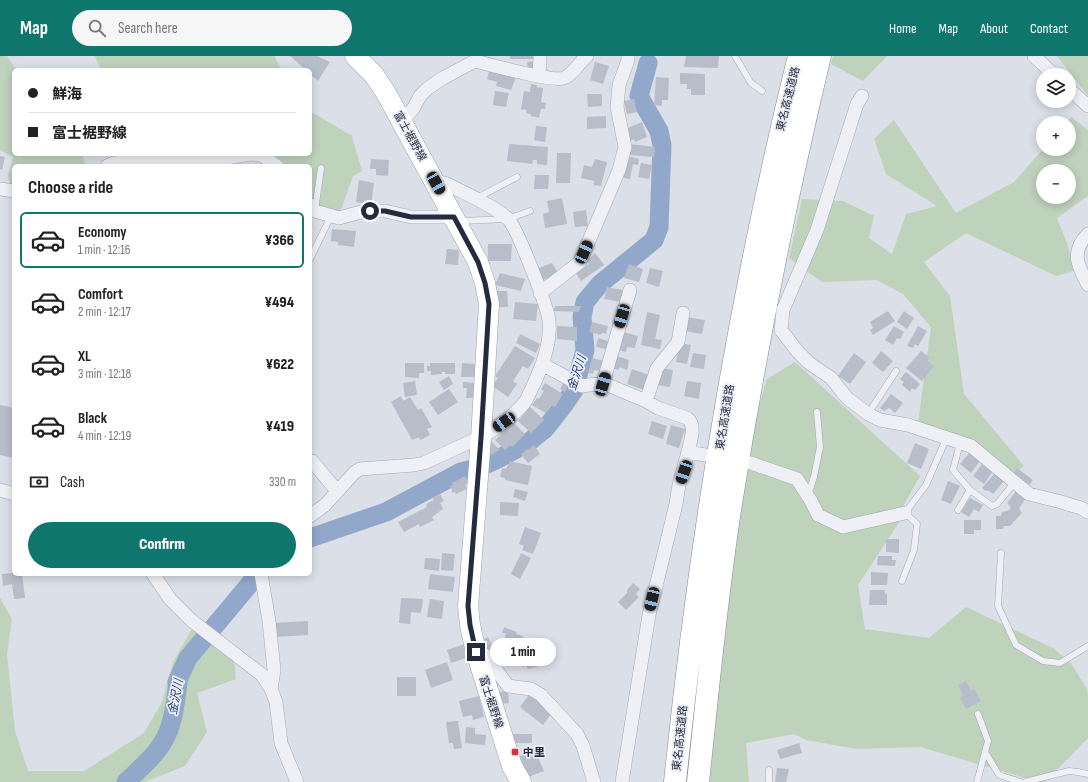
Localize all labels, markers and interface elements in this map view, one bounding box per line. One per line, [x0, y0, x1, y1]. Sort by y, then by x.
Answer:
search box [72, 10, 352, 46]
text: Map [20, 17, 48, 40]
icon: search [86, 17, 108, 39]
text: Search here [118, 19, 178, 38]
text: Home [889, 20, 917, 37]
text: Map [939, 20, 958, 37]
text: About [980, 20, 1008, 37]
text: Contact [1030, 20, 1068, 37]
street label: 東名高速道路 [774, 65, 802, 133]
map controls [1036, 68, 1076, 204]
button: layers [1036, 68, 1076, 108]
text: 鮮海 [52, 85, 82, 104]
street label: 富士裾野線 [391, 109, 429, 163]
button: + [1036, 116, 1076, 156]
text: 富士裾野線 [52, 124, 127, 143]
button: − [1036, 164, 1076, 204]
car [425, 170, 447, 196]
text: Choose a ride [28, 177, 113, 198]
route start [361, 202, 379, 220]
icon: car [30, 222, 66, 258]
text: Economy [78, 223, 127, 242]
text: ¥366 [265, 231, 294, 250]
car [574, 239, 594, 265]
text: 1 min · 12:16 [78, 242, 130, 258]
icon: car [30, 284, 66, 320]
text: Comfort [78, 285, 123, 304]
text: ¥494 [264, 293, 294, 312]
car [613, 303, 631, 329]
text: 2 min · 12:17 [78, 304, 131, 320]
icon: car [30, 346, 66, 382]
text: XL [78, 347, 91, 366]
water label: 金沢川 [564, 352, 590, 392]
text: ¥622 [265, 355, 294, 374]
text: 3 min · 12:18 [78, 366, 131, 382]
car [594, 371, 612, 397]
street label: 東名高速道路 [713, 383, 737, 451]
icon: car [30, 408, 66, 444]
text: Black [78, 409, 107, 428]
car [491, 410, 517, 434]
text: ¥419 [266, 417, 294, 436]
text: 4 min · 12:19 [78, 428, 131, 444]
car [674, 459, 694, 485]
icon: cash [28, 471, 50, 493]
text: Cash [60, 473, 85, 492]
text: 330 m [269, 474, 296, 490]
button: Confirm [28, 522, 296, 568]
car [643, 586, 661, 612]
callout: 1 min [490, 638, 556, 666]
route end [467, 643, 485, 661]
text: 1 min [511, 644, 535, 660]
street label: 富士裾野線 [476, 674, 506, 730]
water label: 金沢川 [165, 676, 187, 716]
street label: 東名高速道路 [670, 705, 690, 771]
place label: 中里 [523, 746, 545, 759]
marker: 中里 [510, 747, 520, 757]

